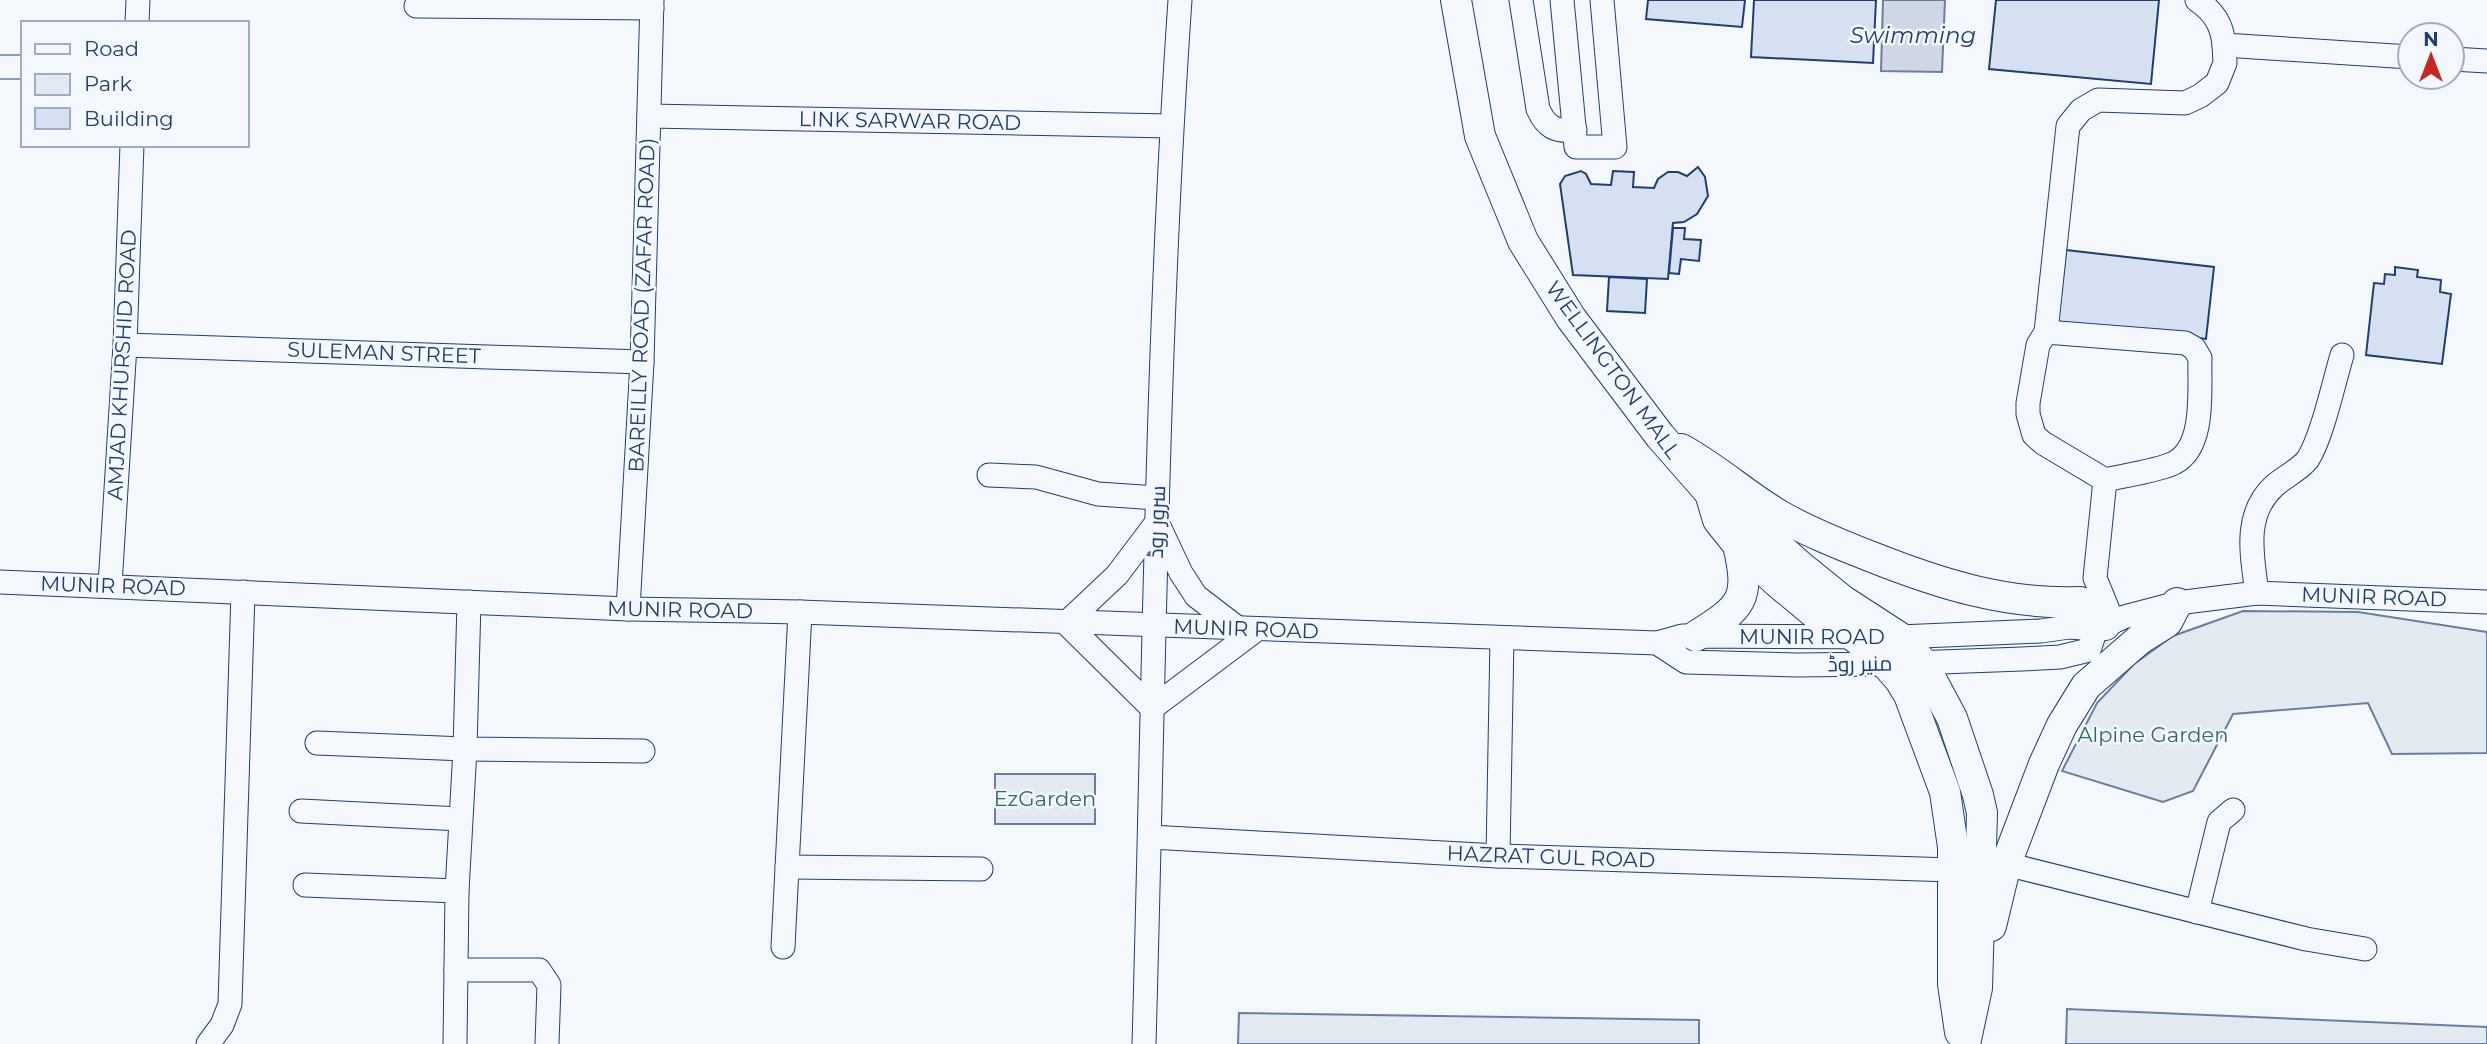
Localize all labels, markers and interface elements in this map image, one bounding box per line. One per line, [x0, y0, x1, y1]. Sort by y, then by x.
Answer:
legend [21, 21, 248, 147]
water label: Swimming [1850, 21, 1976, 49]
north arrow [2396, 21, 2466, 91]
text: N [2423, 28, 2439, 51]
text: Road [84, 36, 139, 61]
text: Park [84, 71, 132, 96]
text: Building [84, 106, 174, 131]
street label: LINK SARWAR ROAD [798, 106, 1022, 135]
street label: BAREILLY ROAD (ZAFAR ROAD) [623, 137, 660, 473]
street label: AMJAD KHURSHID ROAD [102, 229, 141, 501]
street label: WELLINGTON MALL [1541, 276, 1687, 464]
street label: SULEMAN STREET [287, 337, 481, 368]
street label: سرور روڈ [1143, 485, 1170, 559]
street label: MUNIR ROAD [40, 570, 186, 601]
street label: MUNIR ROAD [2301, 581, 2447, 612]
street label: MUNIR ROAD [607, 596, 753, 623]
street label: MUNIR ROAD [1173, 613, 1319, 644]
street label: MUNIR ROAD [1739, 624, 1885, 649]
street label: منیر روڈ [1827, 650, 1893, 677]
park label: Alpine Garden [2078, 722, 2228, 747]
park label: EzGarden [994, 786, 1096, 811]
street label: HAZRAT GUL ROAD [1446, 840, 1656, 873]

